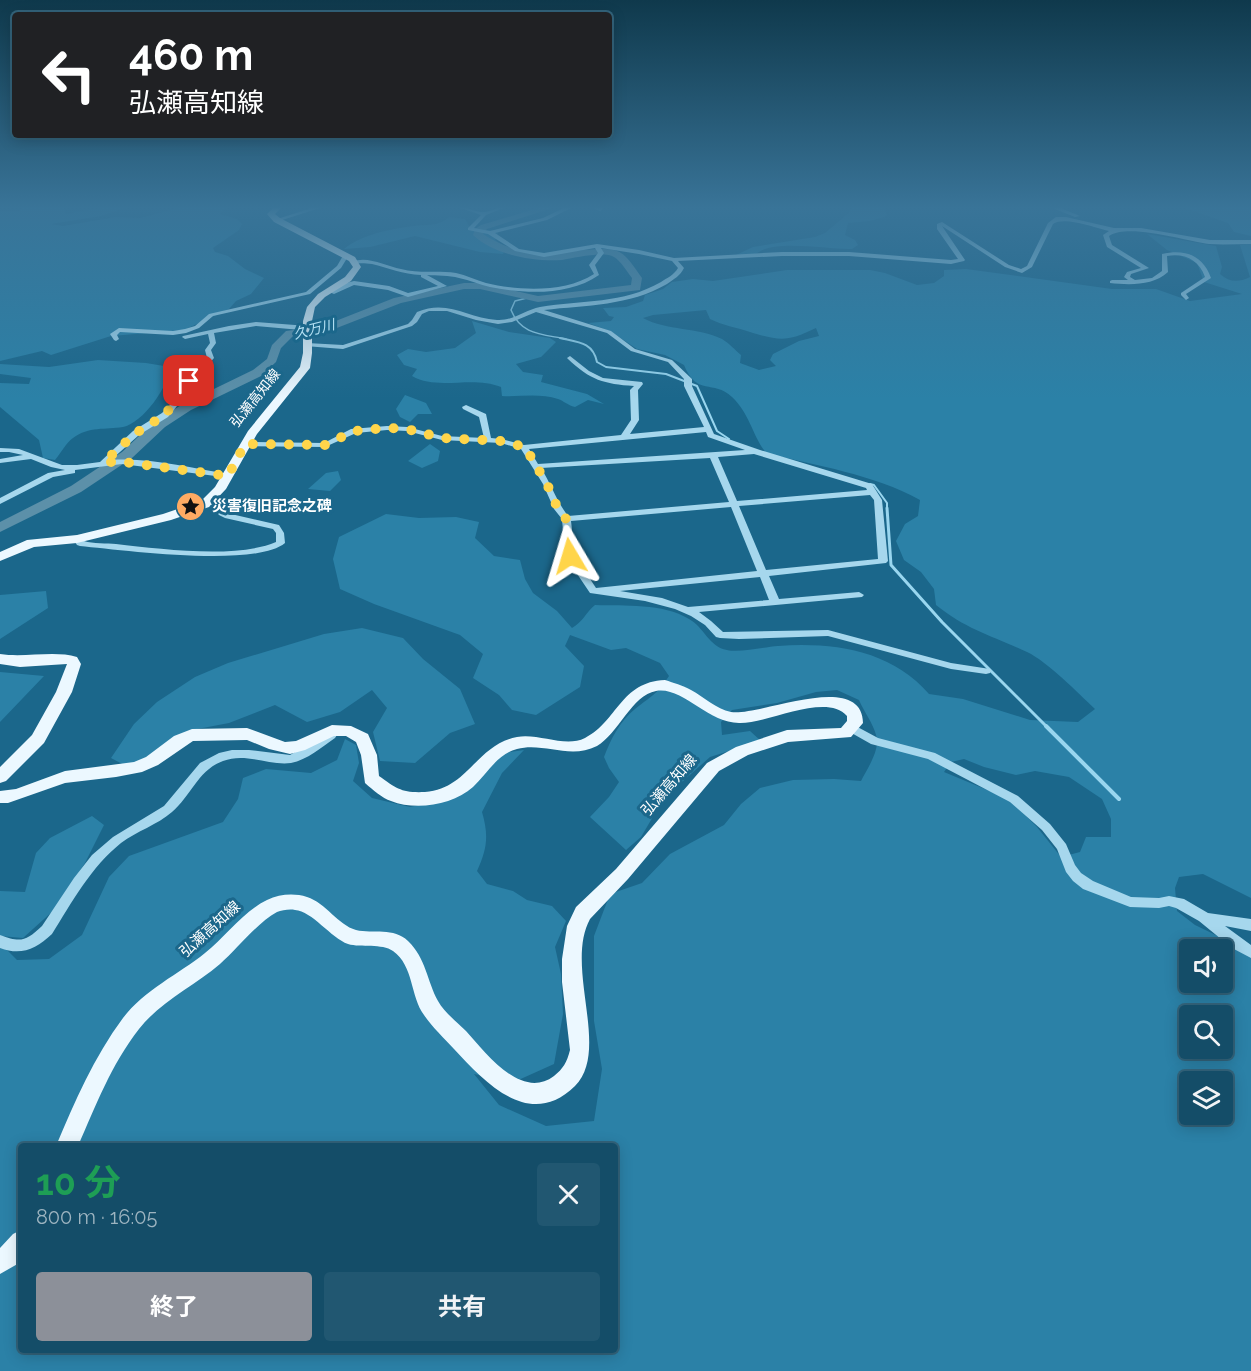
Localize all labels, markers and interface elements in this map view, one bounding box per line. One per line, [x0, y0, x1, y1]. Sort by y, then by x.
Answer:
text: 460 m [129, 31, 253, 80]
icon: left [30, 36, 108, 114]
text: 弘瀬高知線 [129, 87, 264, 118]
water label: 久万川 [292, 316, 338, 342]
pin [163, 355, 214, 406]
icon: arrive [172, 364, 205, 397]
street label: 弘瀬高知線 [227, 366, 283, 430]
place icon: 災害復旧記念之碑 [175, 490, 207, 522]
place label: 災害復旧記念之碑 [212, 497, 332, 515]
position arrow [538, 524, 602, 588]
street label: 弘瀬高知線 [638, 751, 700, 819]
street label: 弘瀬高知線 [176, 897, 244, 961]
map controls [1179, 939, 1233, 1125]
button: sound [1179, 939, 1233, 993]
button: search [1179, 1005, 1233, 1059]
button: layers [1179, 1071, 1233, 1125]
text: 10 分 [36, 1161, 121, 1203]
button: close [537, 1163, 600, 1226]
text: 800 m · 16:05 [36, 1205, 157, 1229]
button: 終了 [36, 1272, 312, 1341]
button: 共有 [324, 1272, 600, 1341]

